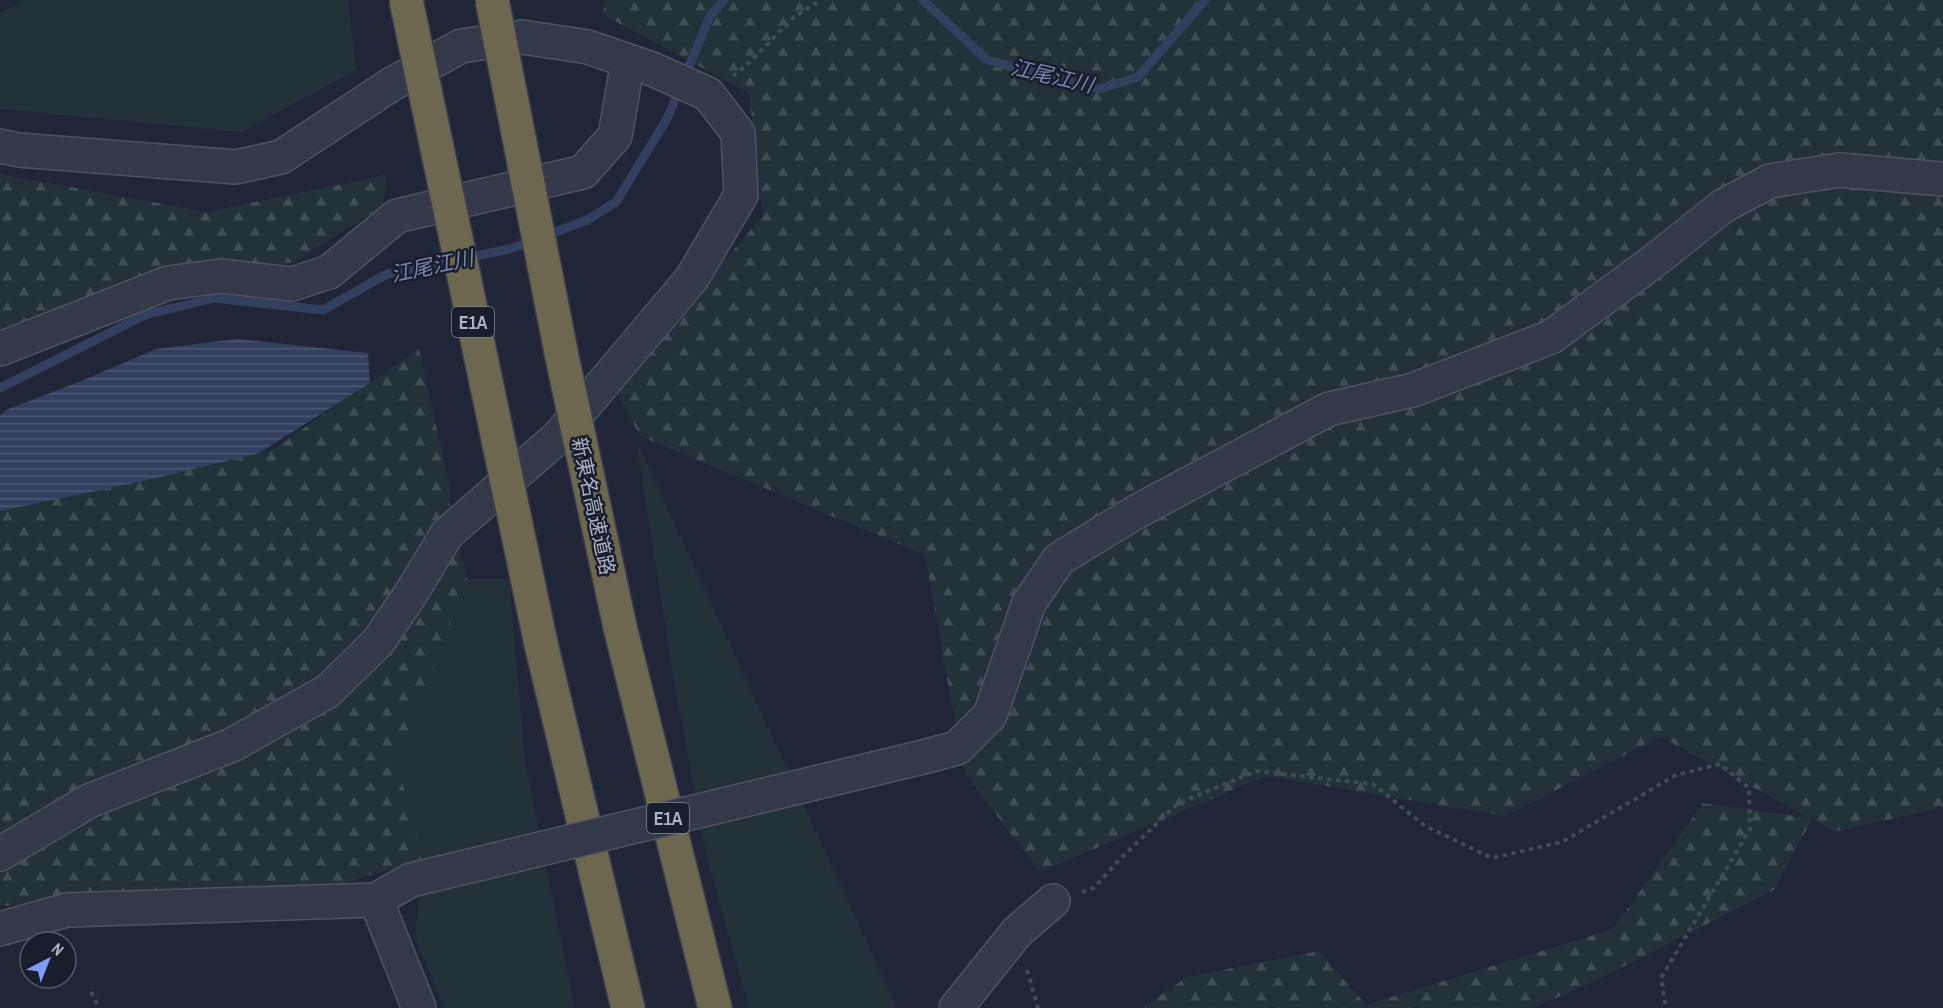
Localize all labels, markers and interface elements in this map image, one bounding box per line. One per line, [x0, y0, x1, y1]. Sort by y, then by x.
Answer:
water label: 江尾江川 [1008, 52, 1098, 100]
water label: 江尾江川 [388, 243, 478, 289]
road number: E1A [452, 307, 494, 337]
street label: 新東名高速道路 [566, 435, 622, 577]
road number: E1A [647, 803, 689, 833]
north arrow [18, 930, 78, 990]
text: N [47, 938, 69, 960]

